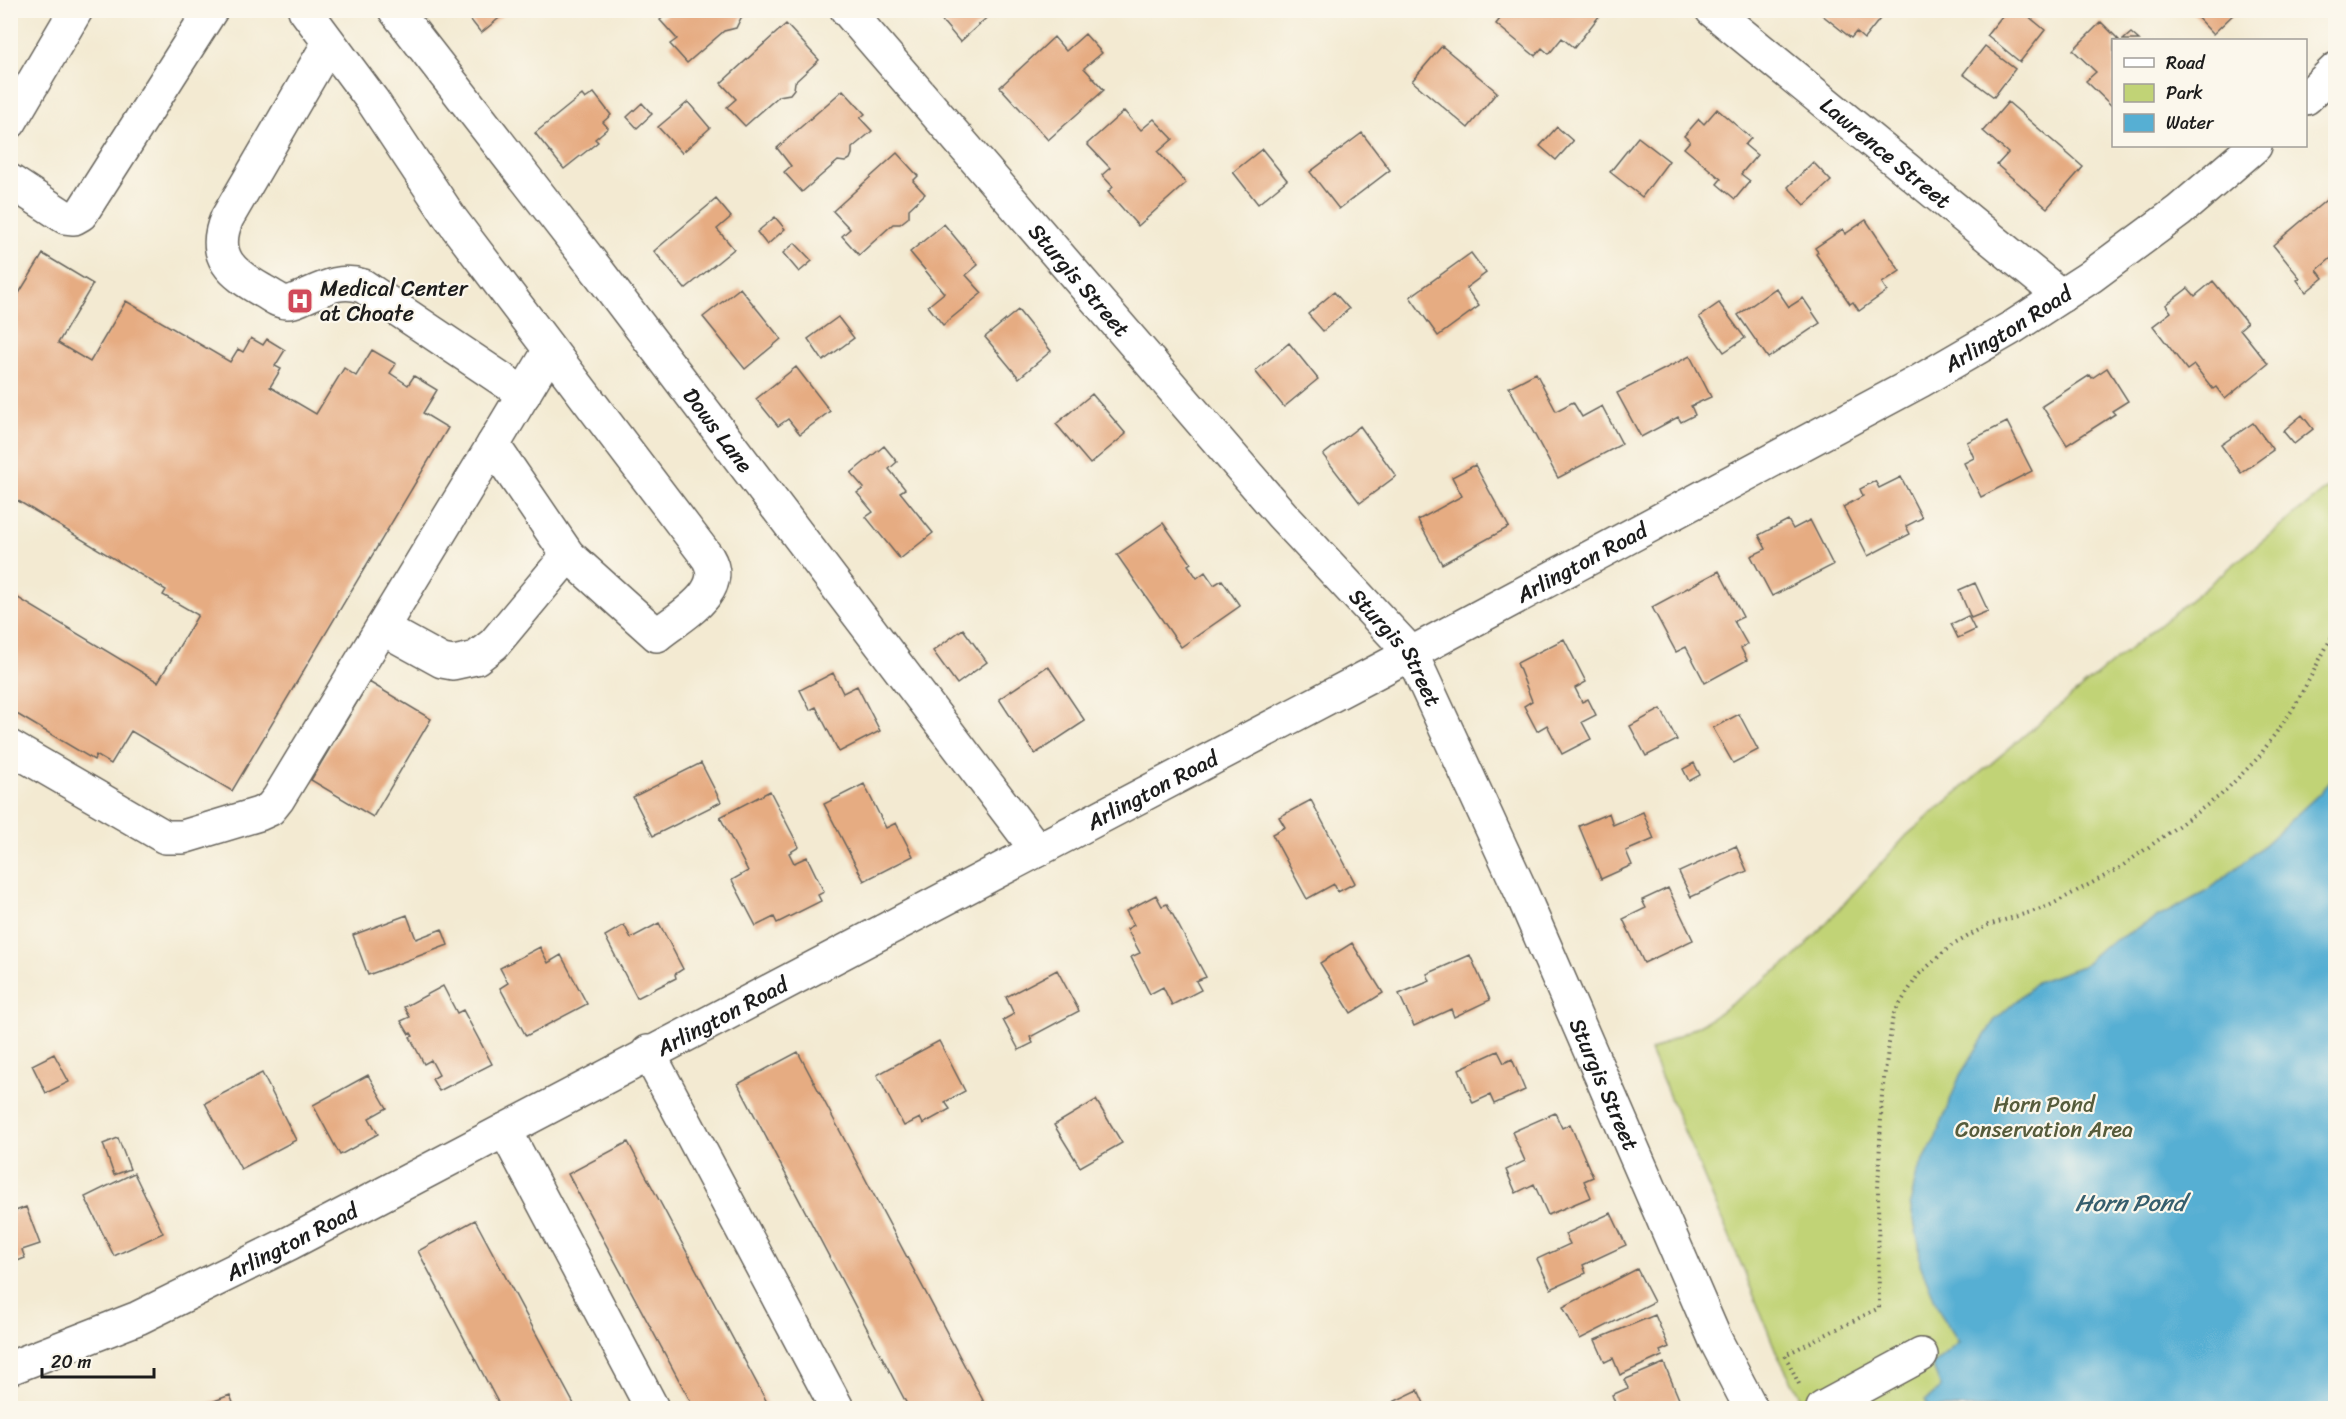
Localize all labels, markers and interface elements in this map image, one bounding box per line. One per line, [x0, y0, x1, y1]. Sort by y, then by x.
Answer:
legend [2112, 39, 2307, 147]
text: Road [2166, 47, 2206, 79]
text: Park [2166, 77, 2203, 109]
street label: Lawrence Street [1811, 87, 1961, 219]
text: Water [2166, 107, 2215, 139]
street label: Sturgis Street [1018, 214, 1140, 347]
place label: Medical Center at Choate [320, 269, 469, 333]
street label: Arlington Road [1936, 274, 2081, 384]
hospital icon: Medical Center at Choate [285, 286, 315, 316]
street label: Dows Lane [672, 379, 764, 482]
street label: Arlington Road [1508, 511, 1656, 614]
street label: Sturgis Street [1339, 579, 1452, 714]
street label: Arlington Road [1079, 739, 1227, 841]
street label: Arlington Road [648, 965, 796, 1068]
street label: Sturgis Street [1558, 1012, 1650, 1157]
park label: Horn Pond Conservation Area [1955, 1085, 2133, 1149]
water label: Horn Pond [2075, 1182, 2191, 1224]
street label: Arlington Road [218, 1191, 366, 1292]
scale bar [42, 1341, 154, 1379]
text: 20 m [51, 1346, 91, 1378]

